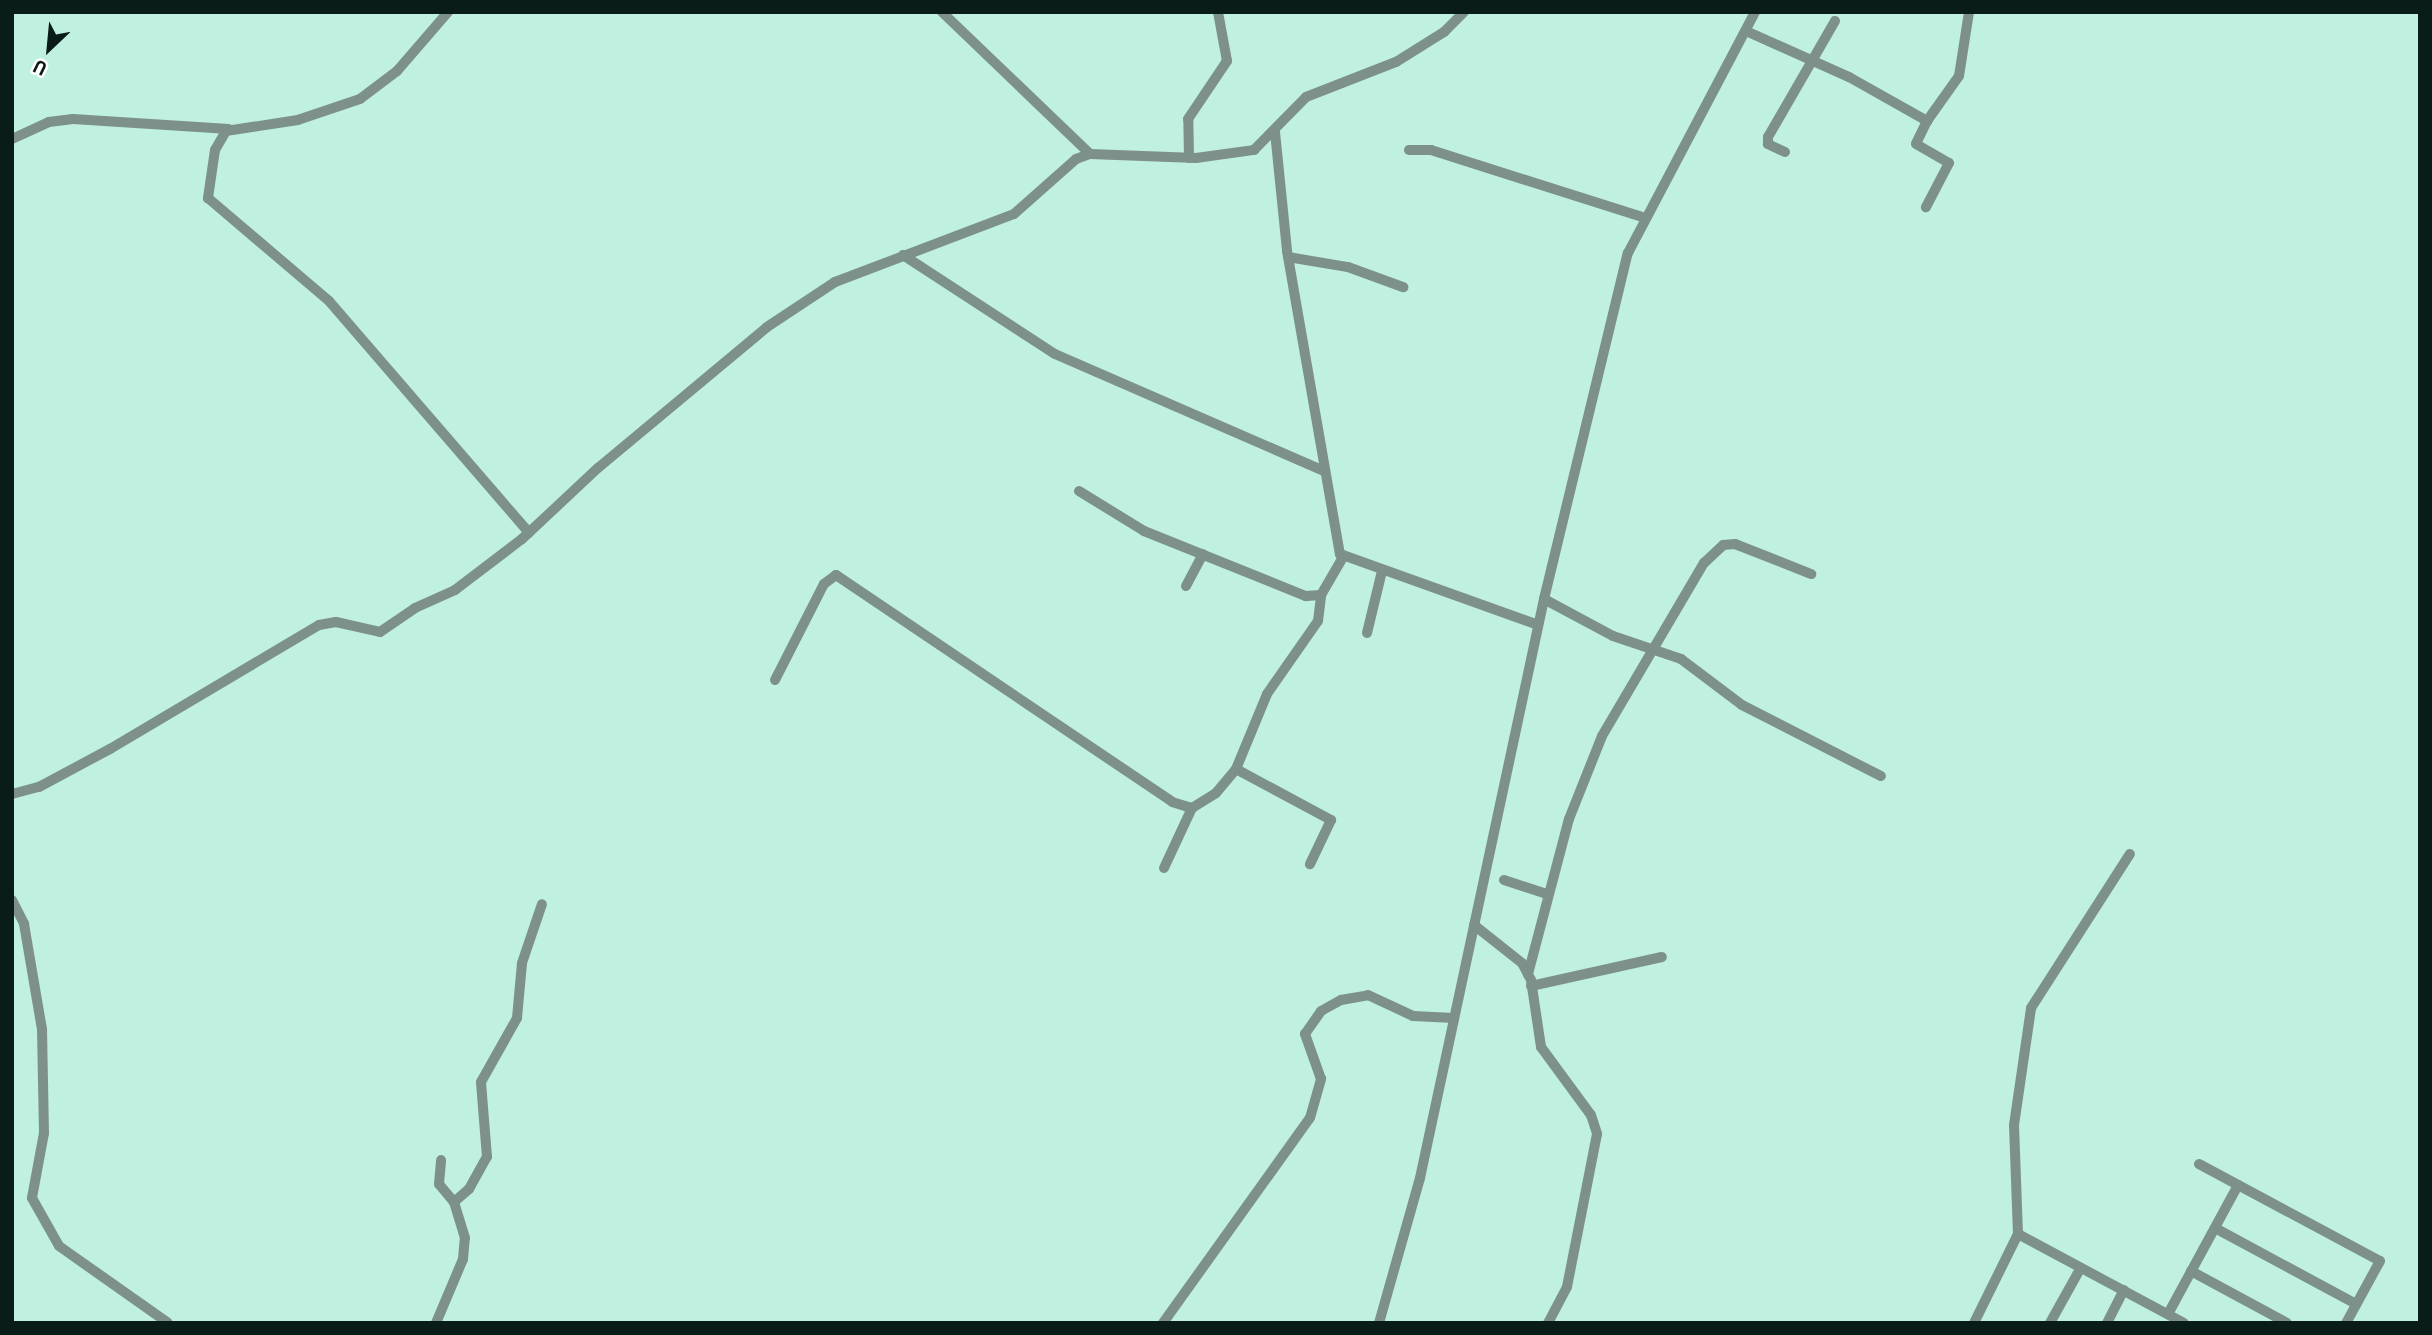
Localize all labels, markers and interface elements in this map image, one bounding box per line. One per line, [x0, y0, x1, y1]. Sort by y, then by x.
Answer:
north arrow [14, 14, 84, 84]
text: U [29, 55, 50, 81]

